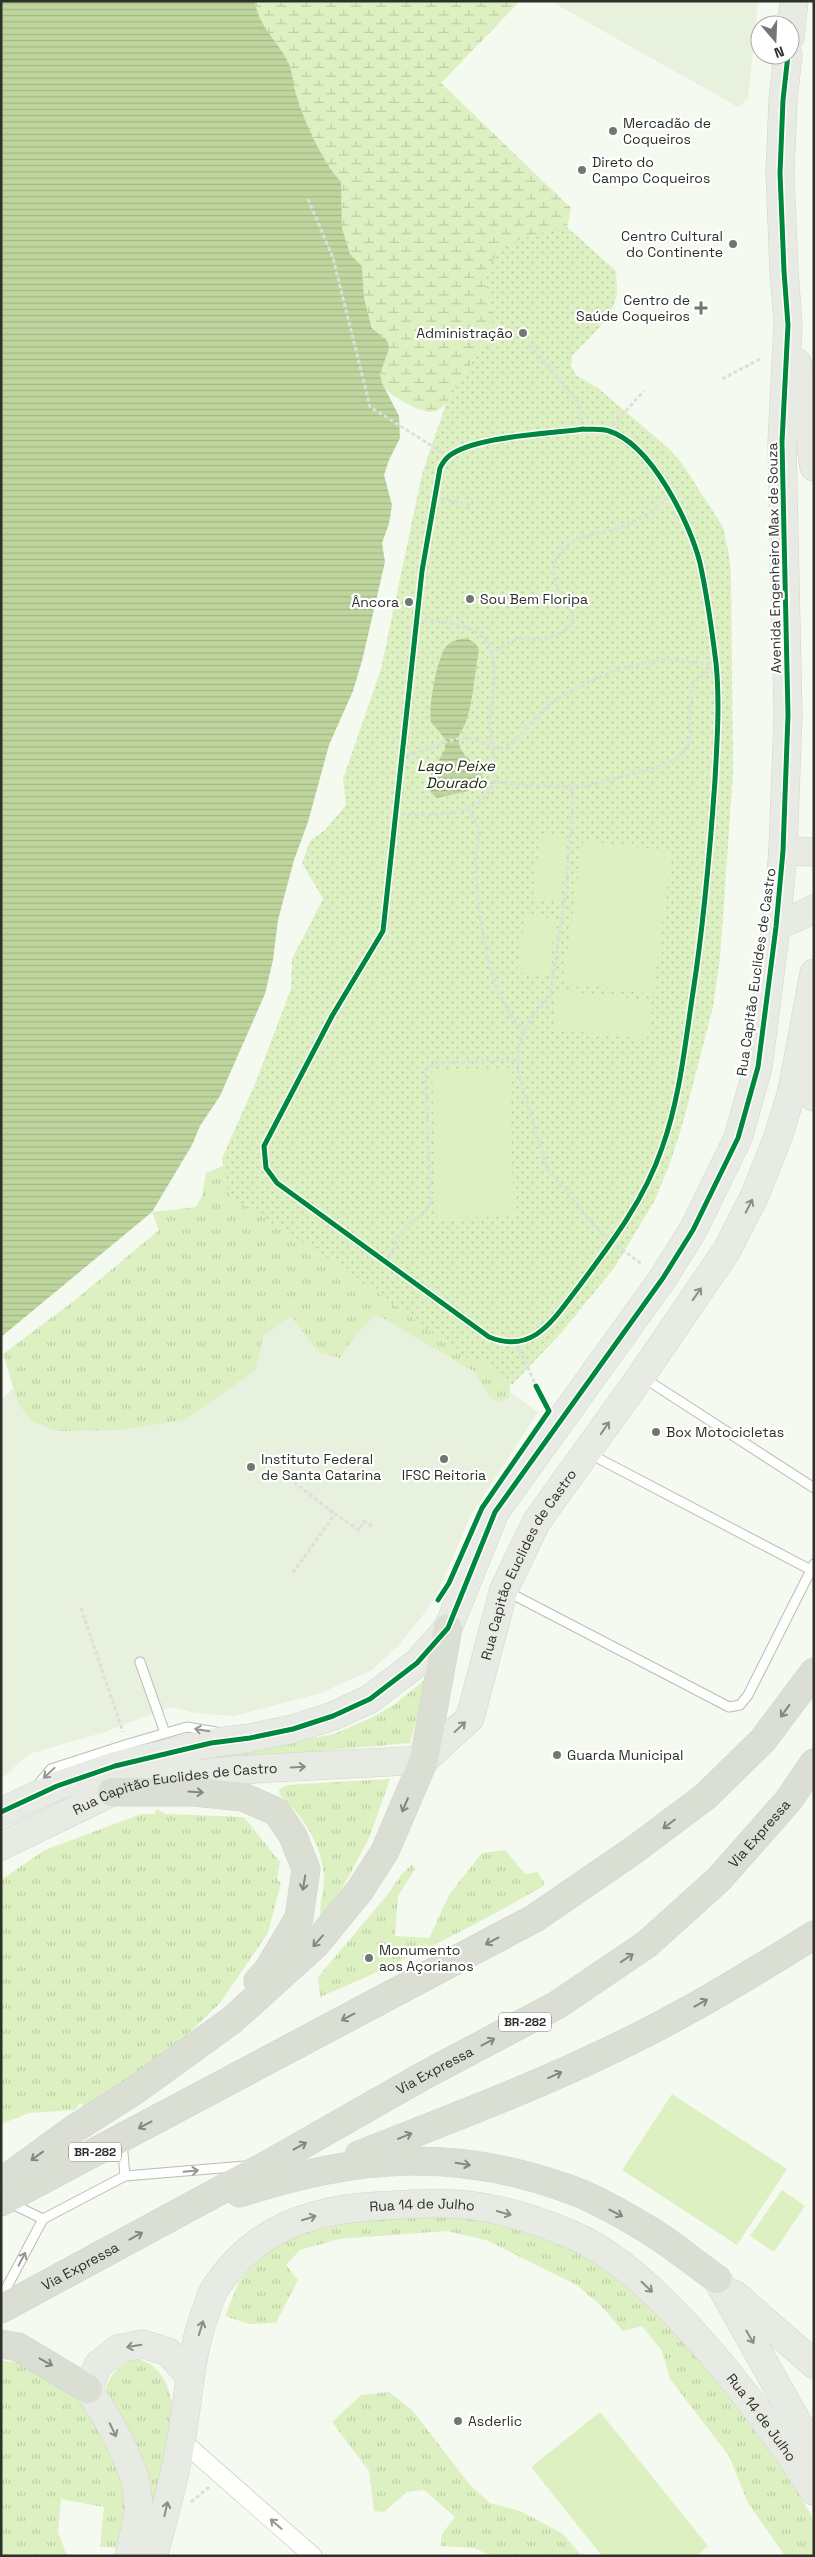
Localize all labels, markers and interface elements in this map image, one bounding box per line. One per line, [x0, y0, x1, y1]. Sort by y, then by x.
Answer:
north arrow [750, 15, 800, 65]
text: N [772, 42, 787, 62]
place label: Mercadão de Coqueiros [623, 114, 711, 148]
marker: Mercadão de Coqueiros [607, 125, 619, 137]
place label: Direto do Campo Coqueiros [592, 153, 710, 187]
marker: Direto do Campo Coqueiros [576, 164, 588, 176]
place label: Centro Cultural do Continente [621, 227, 723, 261]
marker: Centro Cultural do Continente [727, 238, 739, 250]
place label: Centro de Saúde Coqueiros [576, 291, 690, 325]
marker: Centro de Saúde Coqueiros [694, 301, 708, 315]
place label: Administração [416, 324, 513, 342]
marker: Administração [517, 327, 529, 339]
street label: Avenida Engenheiro Max de Souza [763, 442, 785, 674]
place label: Sou Bem Floripa [480, 590, 588, 608]
place label: Âncora [351, 593, 399, 611]
marker: Sou Bem Floripa [464, 593, 476, 605]
marker: Âncora [403, 596, 415, 608]
water label: Lago Peixe Dourado [417, 756, 496, 792]
street label: Rua Capitão Euclides de Castro [732, 867, 780, 1077]
one-way arrow [745, 1199, 754, 1214]
one-way arrow [692, 1288, 702, 1302]
one-way arrow [600, 1421, 610, 1435]
place label: Box Motocicletas [666, 1423, 784, 1441]
marker: Box Motocicletas [650, 1426, 662, 1438]
place label: Instituto Federal de Santa Catarina [261, 1450, 381, 1484]
marker: IFSC Reitoria [438, 1453, 450, 1465]
marker: Instituto Federal de Santa Catarina [245, 1461, 257, 1473]
street label: Rua Capitão Euclides de Castro [477, 1465, 580, 1662]
place label: IFSC Reitoria [402, 1466, 486, 1484]
one-way arrow [780, 1704, 790, 1718]
one-way arrow [453, 1721, 466, 1733]
one-way arrow [195, 1724, 211, 1734]
place label: Guarda Municipal [567, 1746, 684, 1764]
marker: Guarda Municipal [551, 1749, 563, 1761]
street label: Rua Capitão Euclides de Castro [70, 1759, 278, 1819]
one-way arrow [290, 1762, 306, 1771]
one-way arrow [43, 1767, 55, 1779]
one-way arrow [188, 1788, 204, 1797]
street label: Via Expressa [724, 1796, 794, 1871]
one-way arrow [399, 1797, 409, 1812]
one-way arrow [662, 1819, 676, 1829]
one-way arrow [299, 1874, 309, 1890]
one-way arrow [312, 1934, 324, 1947]
one-way arrow [484, 1936, 499, 1946]
place label: Monumento aos Açorianos [379, 1941, 474, 1975]
marker: Monumento aos Açorianos [363, 1952, 375, 1964]
one-way arrow [620, 1953, 634, 1963]
one-way arrow [693, 1998, 708, 2007]
road number: BR-282 [499, 2012, 551, 2031]
one-way arrow [341, 2013, 356, 2022]
one-way arrow [481, 2037, 496, 2047]
street label: Via Expressa [393, 2042, 476, 2099]
one-way arrow [547, 2069, 562, 2079]
one-way arrow [139, 2120, 153, 2130]
one-way arrow [397, 2131, 412, 2141]
one-way arrow [293, 2140, 307, 2150]
road number: BR-282 [69, 2142, 121, 2162]
one-way arrow [30, 2151, 44, 2161]
one-way arrow [455, 2159, 471, 2169]
one-way arrow [182, 2166, 198, 2176]
street label: Rua 14 de Julho [369, 2194, 476, 2216]
one-way arrow [609, 2208, 624, 2218]
one-way arrow [496, 2209, 512, 2219]
one-way arrow [301, 2212, 317, 2222]
one-way arrow [129, 2231, 144, 2241]
street label: Via Expressa [38, 2238, 122, 2294]
one-way arrow [17, 2251, 27, 2266]
one-way arrow [640, 2281, 653, 2293]
one-way arrow [196, 2320, 206, 2336]
one-way arrow [746, 2329, 755, 2344]
one-way arrow [126, 2341, 142, 2351]
one-way arrow [38, 2358, 53, 2367]
street label: Rua 14 de Julho [723, 2370, 800, 2465]
place label: Asderlic [468, 2412, 522, 2430]
marker: Asderlic [452, 2415, 464, 2427]
one-way arrow [108, 2423, 118, 2438]
one-way arrow [162, 2501, 171, 2517]
one-way arrow [270, 2518, 283, 2529]

